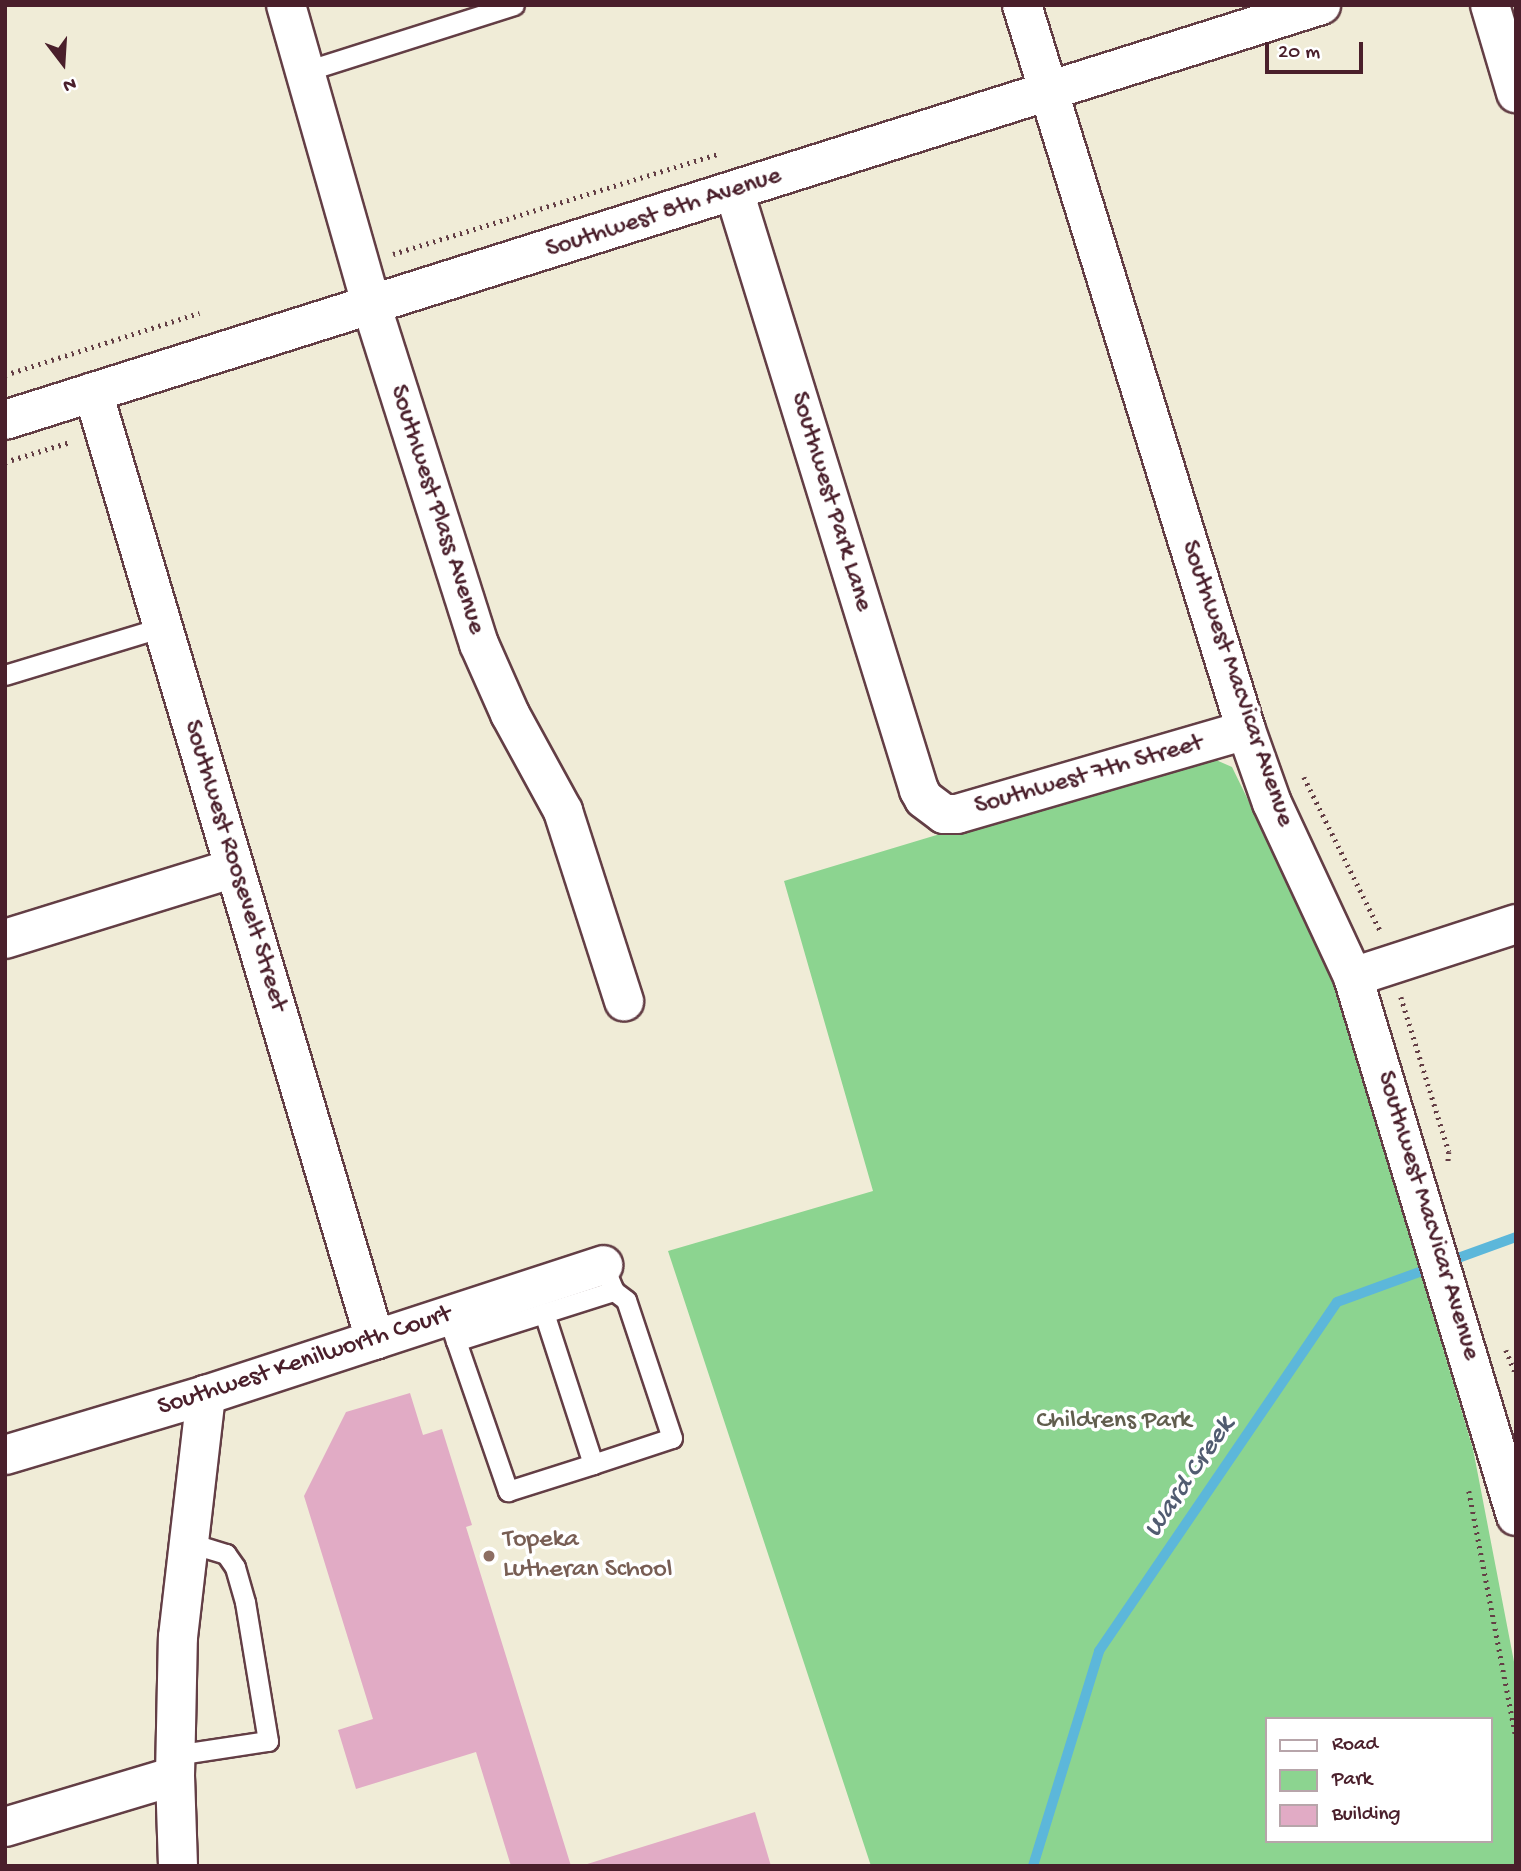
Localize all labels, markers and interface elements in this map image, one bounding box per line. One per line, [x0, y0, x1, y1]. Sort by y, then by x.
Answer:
north arrow [28, 28, 98, 98]
scale bar [1269, 28, 1367, 72]
text: 20 m [1278, 41, 1320, 66]
text: N [60, 71, 79, 96]
street label: Southwest 8th Avenue [542, 161, 786, 267]
street label: Southwest Plass Avenue [381, 381, 491, 639]
street label: Southwest Park Lane [782, 389, 878, 615]
street label: Southwest MacVicar Avenue [1172, 537, 1300, 831]
street label: Southwest Roosevelt Street [175, 717, 293, 1015]
street label: Southwest 7th Street [971, 729, 1207, 823]
street label: Southwest MacVicar Avenue [1368, 1068, 1486, 1364]
street label: Southwest Kenilworth Court [154, 1300, 456, 1424]
park label: Childrens Park [1037, 1406, 1191, 1438]
water label: Ward Creek [1137, 1411, 1243, 1545]
place label: Topeka Lutheran School [503, 1525, 672, 1586]
marker: Topeka Lutheran School [481, 1548, 497, 1564]
legend [1266, 1717, 1493, 1843]
text: Road [1332, 1733, 1378, 1758]
text: Park [1332, 1768, 1372, 1793]
text: Building [1332, 1803, 1401, 1828]

